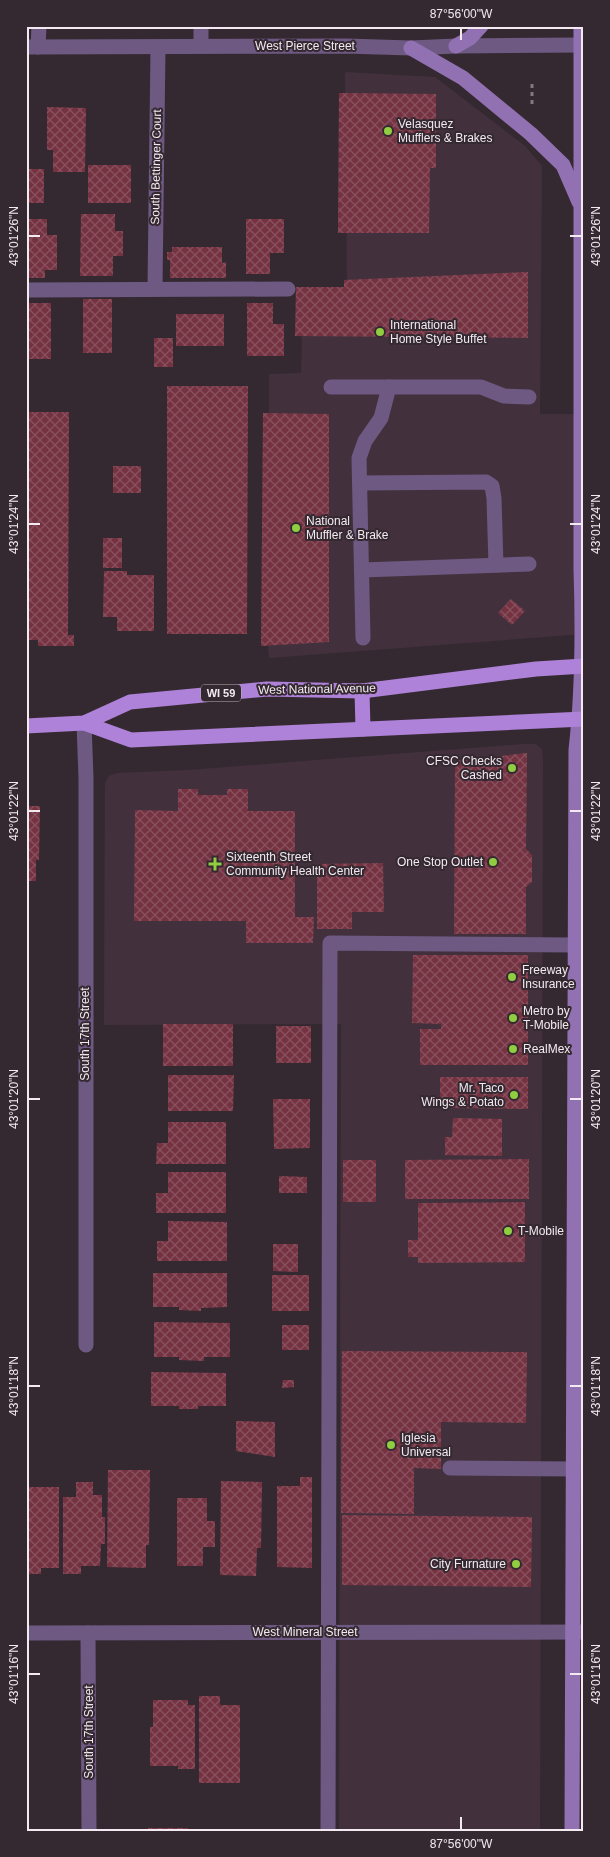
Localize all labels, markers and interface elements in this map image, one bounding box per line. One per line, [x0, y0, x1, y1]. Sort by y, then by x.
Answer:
text: 87°56'00"W [430, 7, 493, 21]
street label: West Pierce Street [255, 39, 356, 53]
street label: South Bettinger Court [148, 109, 164, 225]
place label: Velasquez Mufflers & Brakes [398, 117, 492, 145]
marker: Velasquez Mufflers & Brakes [382, 125, 394, 137]
text: 43°01'26"N [7, 206, 21, 266]
text: 43°01'26"N [589, 206, 603, 266]
place label: International Home Style Buffet [390, 318, 487, 346]
marker: International Home Style Buffet [374, 326, 386, 338]
text: 43°01'24"N [7, 494, 21, 554]
text: 43°01'24"N [589, 494, 603, 554]
place label: National Muffler & Brake [306, 514, 389, 542]
marker: National Muffler & Brake [290, 522, 302, 534]
street label: West National Avenue [258, 681, 376, 697]
road number: WI 59 [201, 684, 241, 701]
place label: CFSC Checks Cashed [426, 754, 502, 782]
marker: CFSC Checks Cashed [506, 762, 518, 774]
text: 43°01'22"N [7, 781, 21, 841]
text: 43°01'22"N [589, 781, 603, 841]
place label: Sixteenth Street Community Health Center [226, 850, 364, 878]
place label: One Stop Outlet [397, 855, 484, 869]
marker: One Stop Outlet [487, 856, 499, 868]
marker: Sixteenth Street Community Health Center [208, 857, 222, 871]
place label: Freeway Insurance [522, 963, 575, 991]
marker: Freeway Insurance [506, 971, 518, 983]
street label: South 17th Street [78, 987, 92, 1081]
place label: Metro by T-Mobile [523, 1004, 570, 1032]
marker: Metro by T-Mobile [507, 1012, 519, 1024]
place label: RealMex [523, 1042, 570, 1056]
marker: RealMex [507, 1043, 519, 1055]
text: 43°01'20"N [7, 1069, 21, 1129]
text: 43°01'20"N [589, 1069, 603, 1129]
place label: Mr. Taco Wings & Potato [421, 1081, 504, 1109]
marker: Mr. Taco Wings & Potato [508, 1089, 520, 1101]
place label: T-Mobile [518, 1224, 564, 1238]
marker: T-Mobile [502, 1225, 514, 1237]
text: 43°01'18"N [7, 1356, 21, 1416]
text: 43°01'18"N [589, 1356, 603, 1416]
place label: Iglesia Universal [401, 1431, 451, 1459]
marker: Iglesia Universal [385, 1439, 397, 1451]
place label: City Furnature [430, 1557, 506, 1571]
marker: City Furnature [510, 1558, 522, 1570]
street label: West Mineral Street [252, 1625, 358, 1639]
text: 43°01'16"N [7, 1644, 21, 1704]
text: 43°01'16"N [589, 1644, 603, 1704]
street label: South 17th Street [82, 1685, 96, 1779]
text: 87°56'00"W [430, 1837, 493, 1851]

